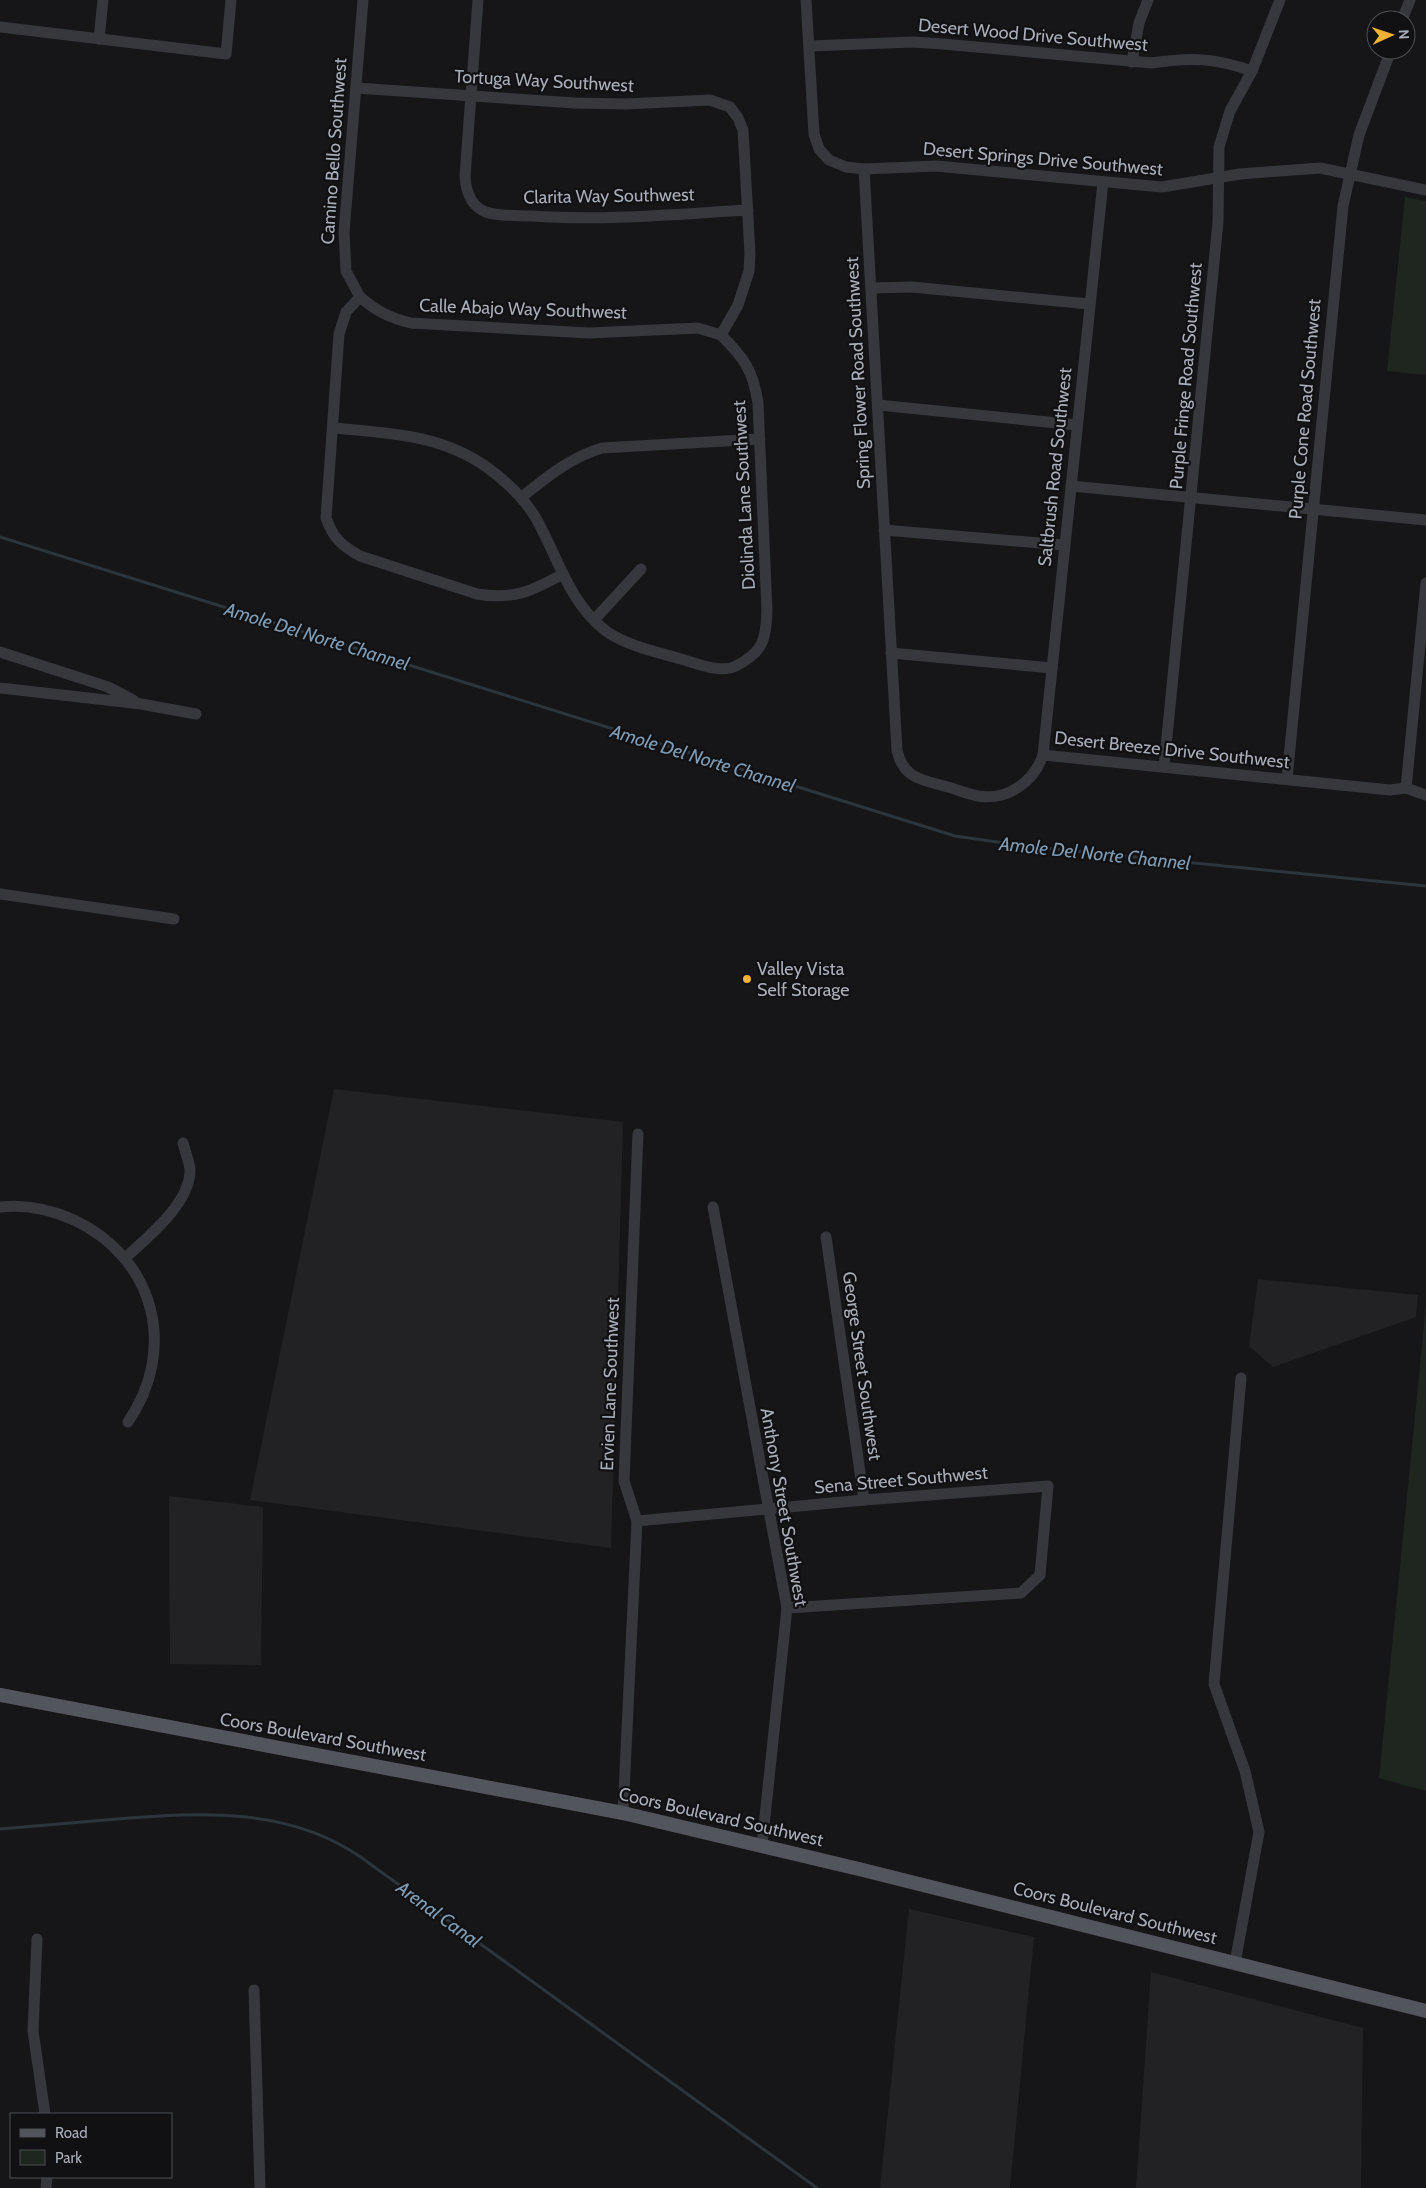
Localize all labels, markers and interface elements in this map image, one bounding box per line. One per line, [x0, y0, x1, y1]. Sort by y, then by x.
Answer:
north arrow [1366, 10, 1416, 60]
street label: Desert Wood Drive Southwest [917, 14, 1149, 56]
text: N [1395, 29, 1413, 40]
street label: Camino Bello Southwest [317, 57, 351, 245]
street label: Tortuga Way Southwest [454, 65, 634, 97]
street label: Desert Springs Drive Southwest [922, 138, 1164, 180]
street label: Clarita Way Southwest [523, 184, 695, 208]
street label: Spring Flower Road Southwest [841, 256, 875, 490]
street label: Purple Fringe Road Southwest [1165, 262, 1207, 490]
street label: Calle Abajo Way Southwest [419, 294, 627, 324]
street label: Purple Cone Road Southwest [1284, 298, 1326, 520]
street label: Saltbrush Road Southwest [1034, 366, 1076, 568]
street label: Diolinda Lane Southwest [728, 400, 760, 590]
water label: Amole Del Norte Channel [221, 597, 412, 676]
water label: Amole Del Norte Channel [607, 719, 798, 798]
street label: Desert Breeze Drive Southwest [1053, 727, 1291, 773]
water label: Amole Del Norte Channel [997, 832, 1192, 875]
place label: Valley Vista Self Storage [757, 958, 850, 1001]
marker: Valley Vista Self Storage [741, 973, 753, 985]
street label: George Street Southwest [838, 1270, 886, 1462]
street label: Ervien Lane Southwest [596, 1297, 624, 1471]
street label: Anthony Street Southwest [756, 1406, 812, 1608]
street label: Sena Street Southwest [813, 1461, 989, 1499]
street label: Coors Boulevard Southwest [218, 1708, 428, 1766]
street label: Coors Boulevard Southwest [617, 1783, 825, 1851]
water label: Arenal Canal [391, 1875, 486, 1953]
street label: Coors Boulevard Southwest [1011, 1877, 1219, 1949]
legend [10, 2113, 172, 2178]
text: Road [55, 2124, 88, 2142]
text: Park [55, 2149, 82, 2167]

